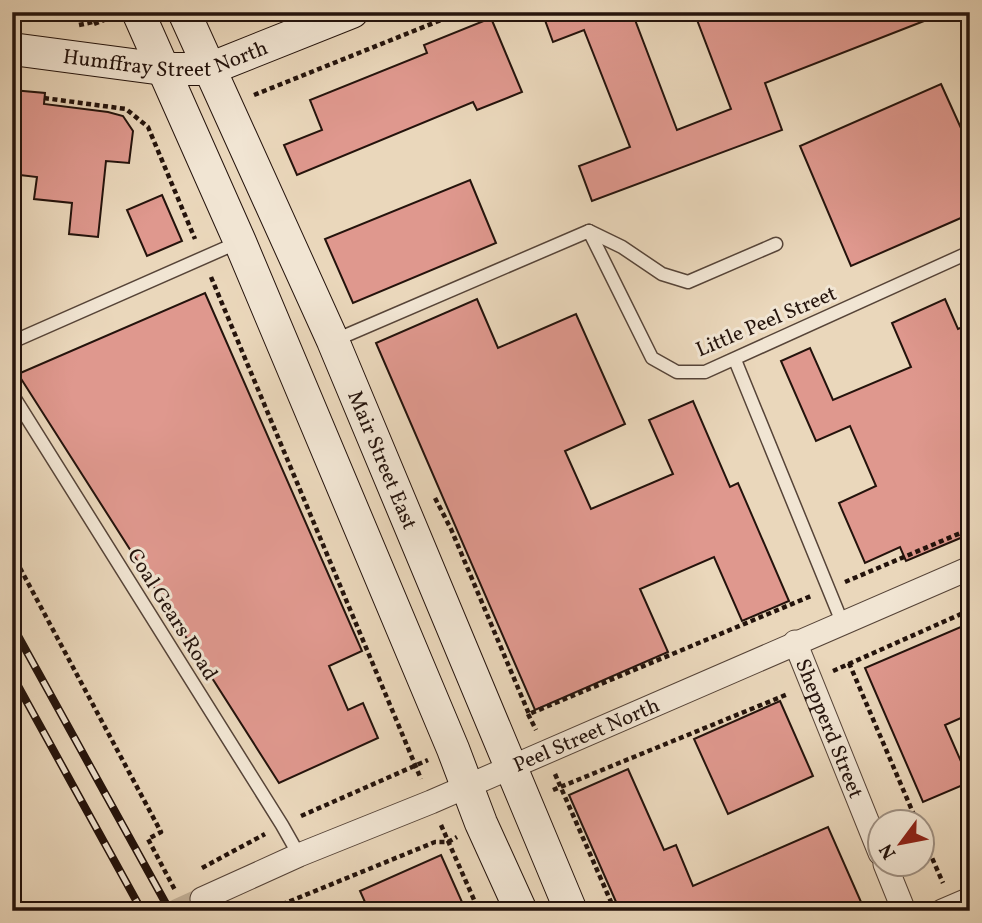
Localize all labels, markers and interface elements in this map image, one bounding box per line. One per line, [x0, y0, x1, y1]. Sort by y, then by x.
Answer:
street label: Humffray Street North [61, 34, 273, 85]
street label: Little Peel Street [692, 280, 841, 365]
street label: Mair Street East [339, 387, 423, 534]
street label: Coal Gears Road [119, 543, 224, 687]
street label: Shepperd Street [787, 655, 869, 803]
street label: Peel Street North [509, 691, 665, 781]
north arrow [866, 808, 936, 878]
text: N [873, 838, 903, 864]

